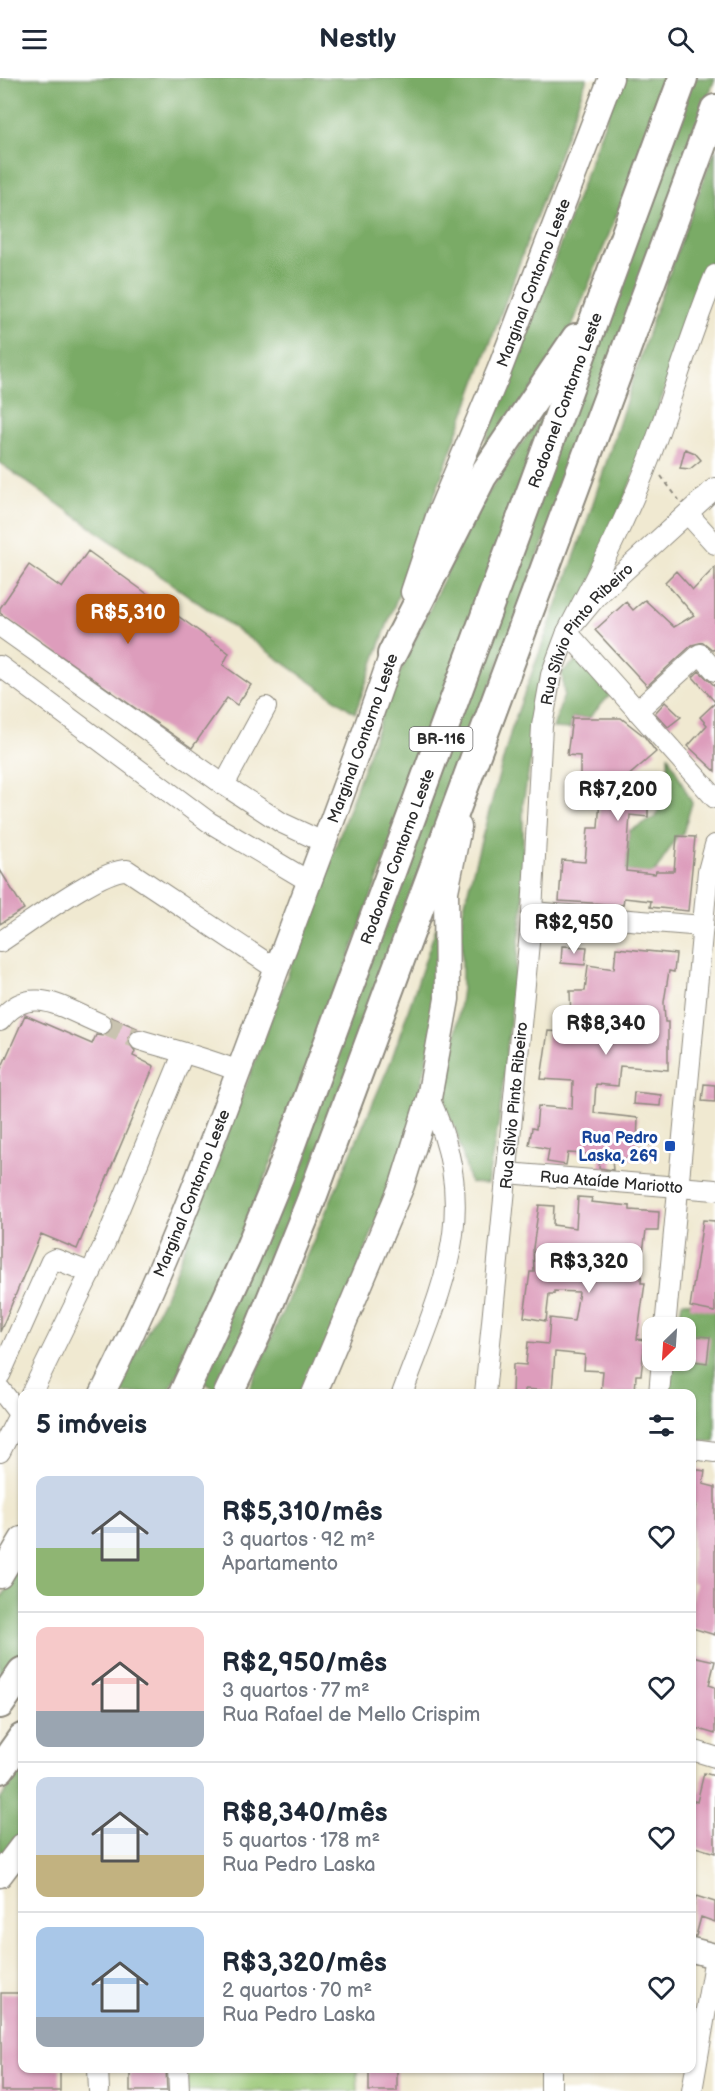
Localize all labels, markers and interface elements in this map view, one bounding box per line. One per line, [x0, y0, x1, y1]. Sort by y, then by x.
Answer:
icon: menu [18, 23, 51, 56]
text: Nestly [319, 23, 396, 55]
icon: search [664, 23, 697, 56]
street label: Marginal Contorno Leste [493, 196, 575, 370]
street label: Rodoanel Contorno Leste [525, 310, 607, 491]
street label: Rua Sílvio Pinto Ribeiro [538, 560, 638, 707]
pin: R$5,310 [73, 594, 183, 645]
text: R$5,310 [90, 601, 166, 625]
street label: Marginal Contorno Leste [324, 651, 403, 826]
road number: BR-116 [410, 727, 472, 751]
street label: Rodoanel Contorno Leste [357, 766, 439, 947]
pin: R$7,200 [563, 771, 673, 822]
text: R$7,200 [579, 778, 657, 802]
pin: R$2,950 [519, 904, 629, 955]
text: R$2,950 [534, 911, 614, 935]
pin: R$8,340 [551, 1005, 661, 1056]
text: R$8,340 [566, 1012, 646, 1036]
street label: Rua Sílvio Pinto Ribeiro [497, 1021, 532, 1190]
street label: Marginal Contorno Leste [150, 1107, 235, 1280]
place label: Rua Pedro Laska, 269 [578, 1129, 658, 1166]
marker: Rua Pedro Laska, 269 [663, 1139, 677, 1153]
street label: Rua Ataíde Mariotto [539, 1168, 684, 1198]
pin: R$3,320 [534, 1243, 644, 1294]
text: R$3,320 [550, 1250, 628, 1274]
north arrow [642, 1317, 696, 1371]
map controls [642, 1317, 696, 1371]
icon: filters [645, 1409, 678, 1442]
text: 5 imóveis [36, 1410, 147, 1441]
text: R$5,310/mês [222, 1497, 382, 1528]
icon: home [84, 1500, 156, 1572]
icon: heart [645, 1520, 678, 1553]
text: 3 quartos · 92 m² [222, 1528, 375, 1552]
text: Apartamento [222, 1552, 338, 1576]
text: R$2,950/mês [222, 1648, 387, 1679]
icon: home [84, 1651, 156, 1723]
icon: heart [645, 1671, 678, 1704]
text: 3 quartos · 77 m² [222, 1679, 370, 1703]
text: Rua Rafael de Mello Crispim [222, 1703, 480, 1727]
text: R$8,340/mês [222, 1798, 387, 1829]
icon: home [84, 1801, 156, 1873]
icon: heart [645, 1821, 678, 1854]
text: 5 quartos · 178 m² [222, 1829, 380, 1853]
text: Rua Pedro Laska [222, 1853, 376, 1877]
text: R$3,320/mês [222, 1948, 387, 1979]
icon: home [84, 1951, 156, 2023]
icon: heart [645, 1971, 678, 2004]
text: 2 quartos · 70 m² [222, 1979, 372, 2003]
text: Rua Pedro Laska [222, 2003, 376, 2027]

